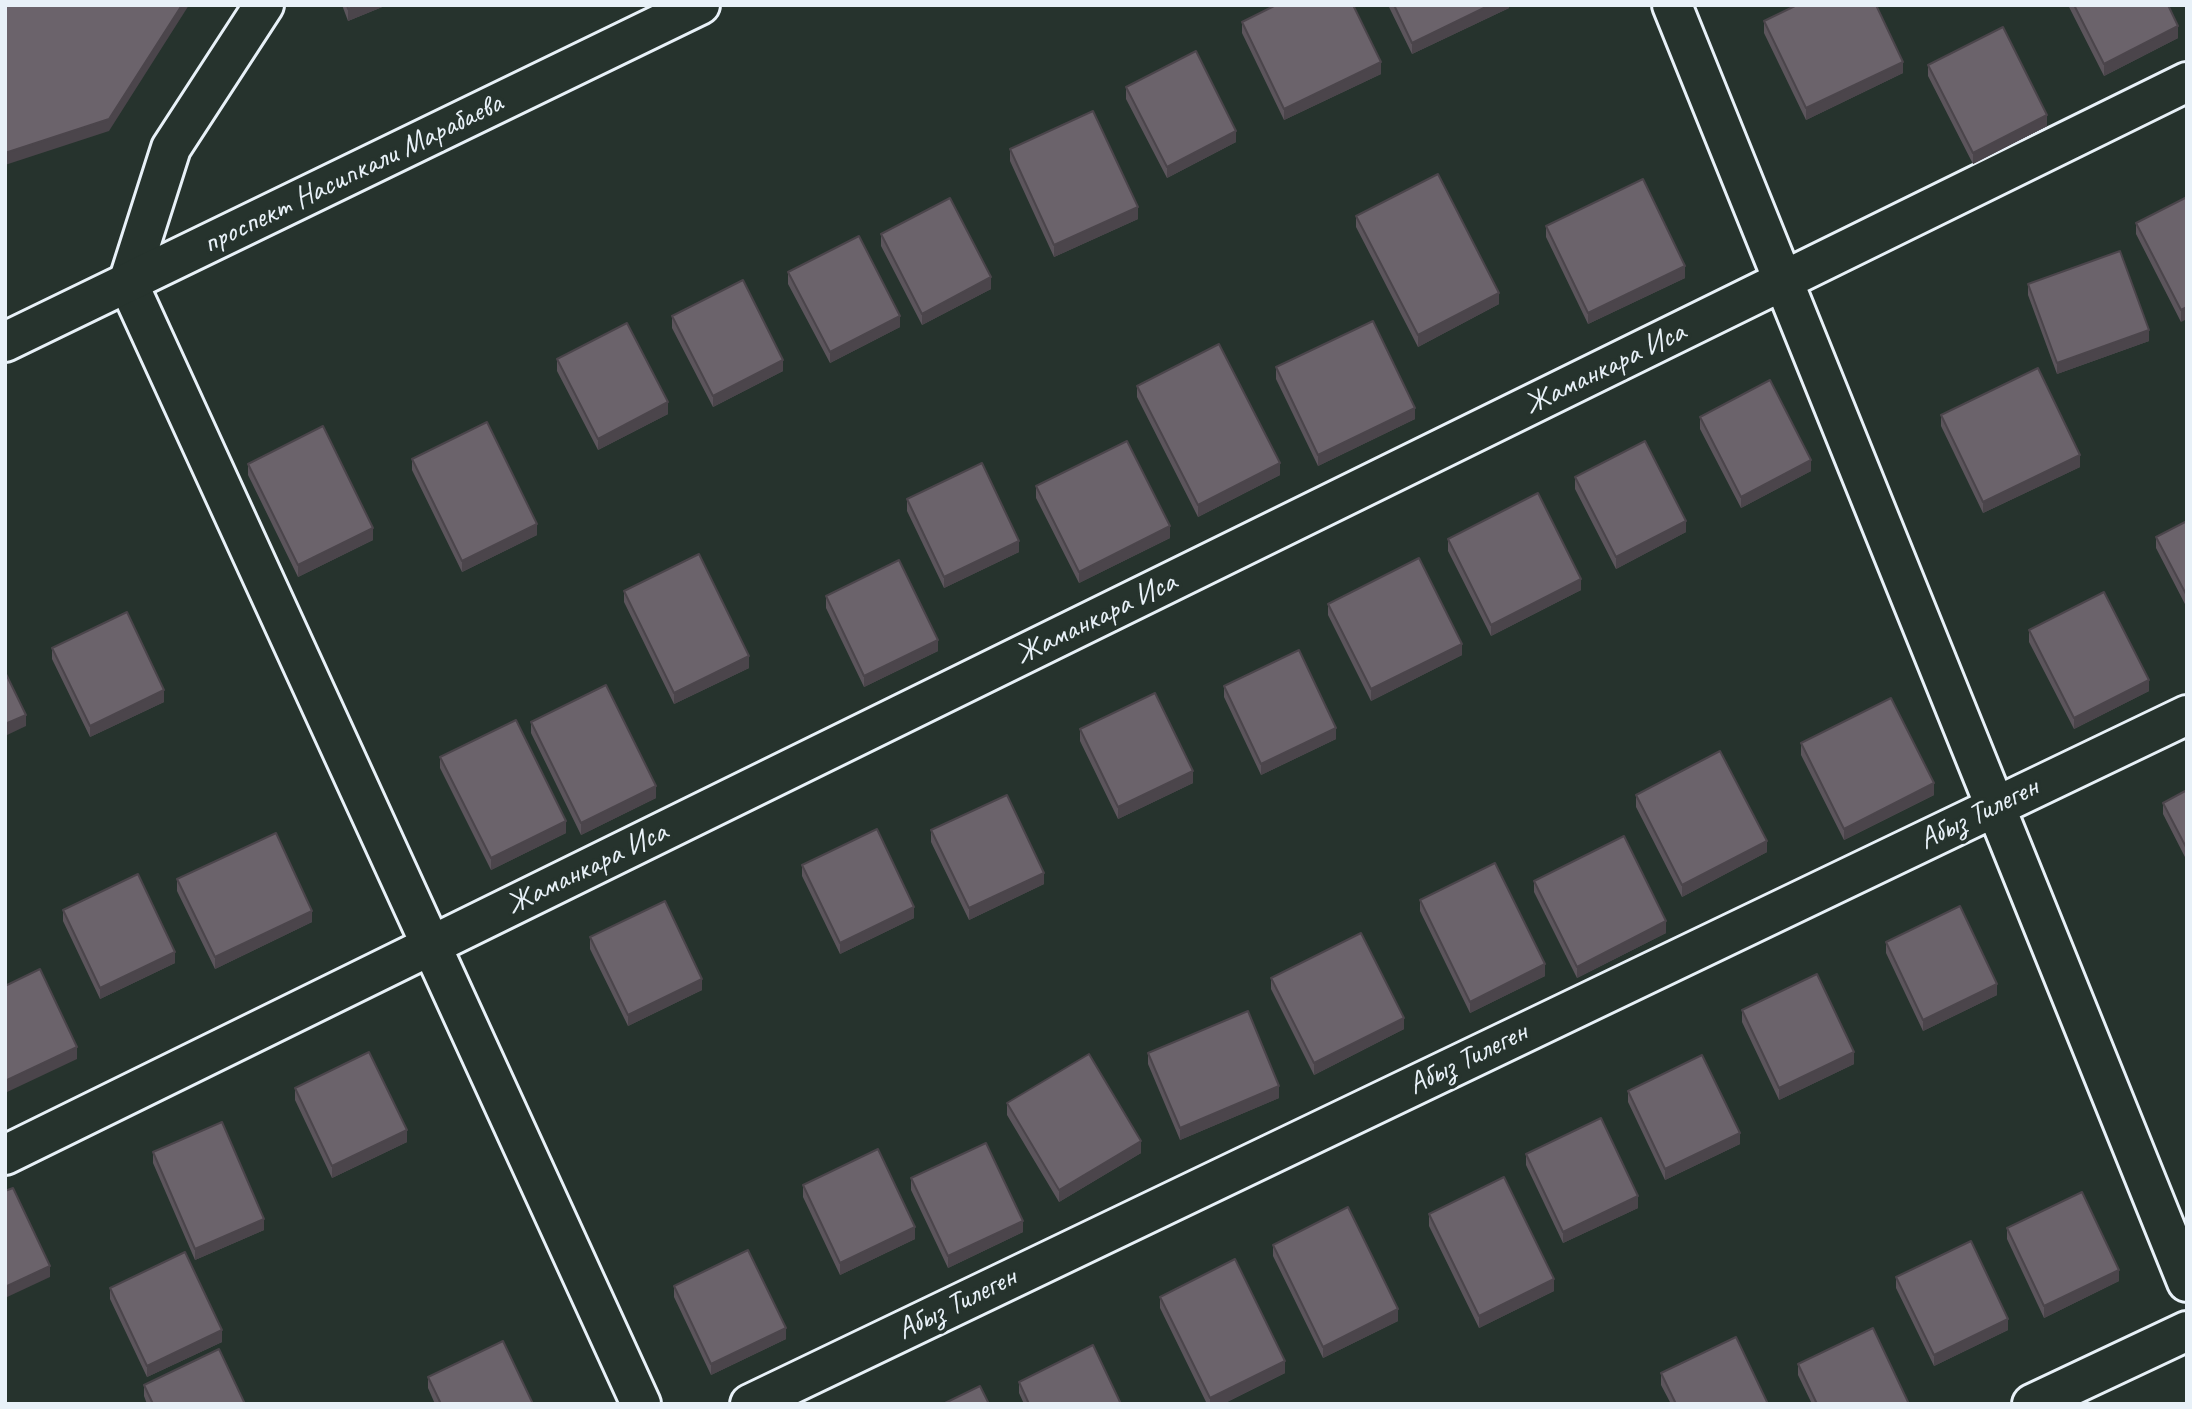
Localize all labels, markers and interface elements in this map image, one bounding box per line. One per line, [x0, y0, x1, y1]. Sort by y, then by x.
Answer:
street label: проспект Насипкали Марабаева [197, 86, 509, 262]
street label: Жаманкара Иса [1518, 314, 1692, 424]
street label: Жаманкара Иса [1009, 564, 1183, 674]
street label: Абыз Тилеген [1913, 770, 2045, 858]
street label: Жаманкара Иса [500, 814, 674, 924]
street label: Абыз Тилеген [1402, 1015, 1534, 1103]
street label: Абыз Тилеген [891, 1260, 1023, 1348]

